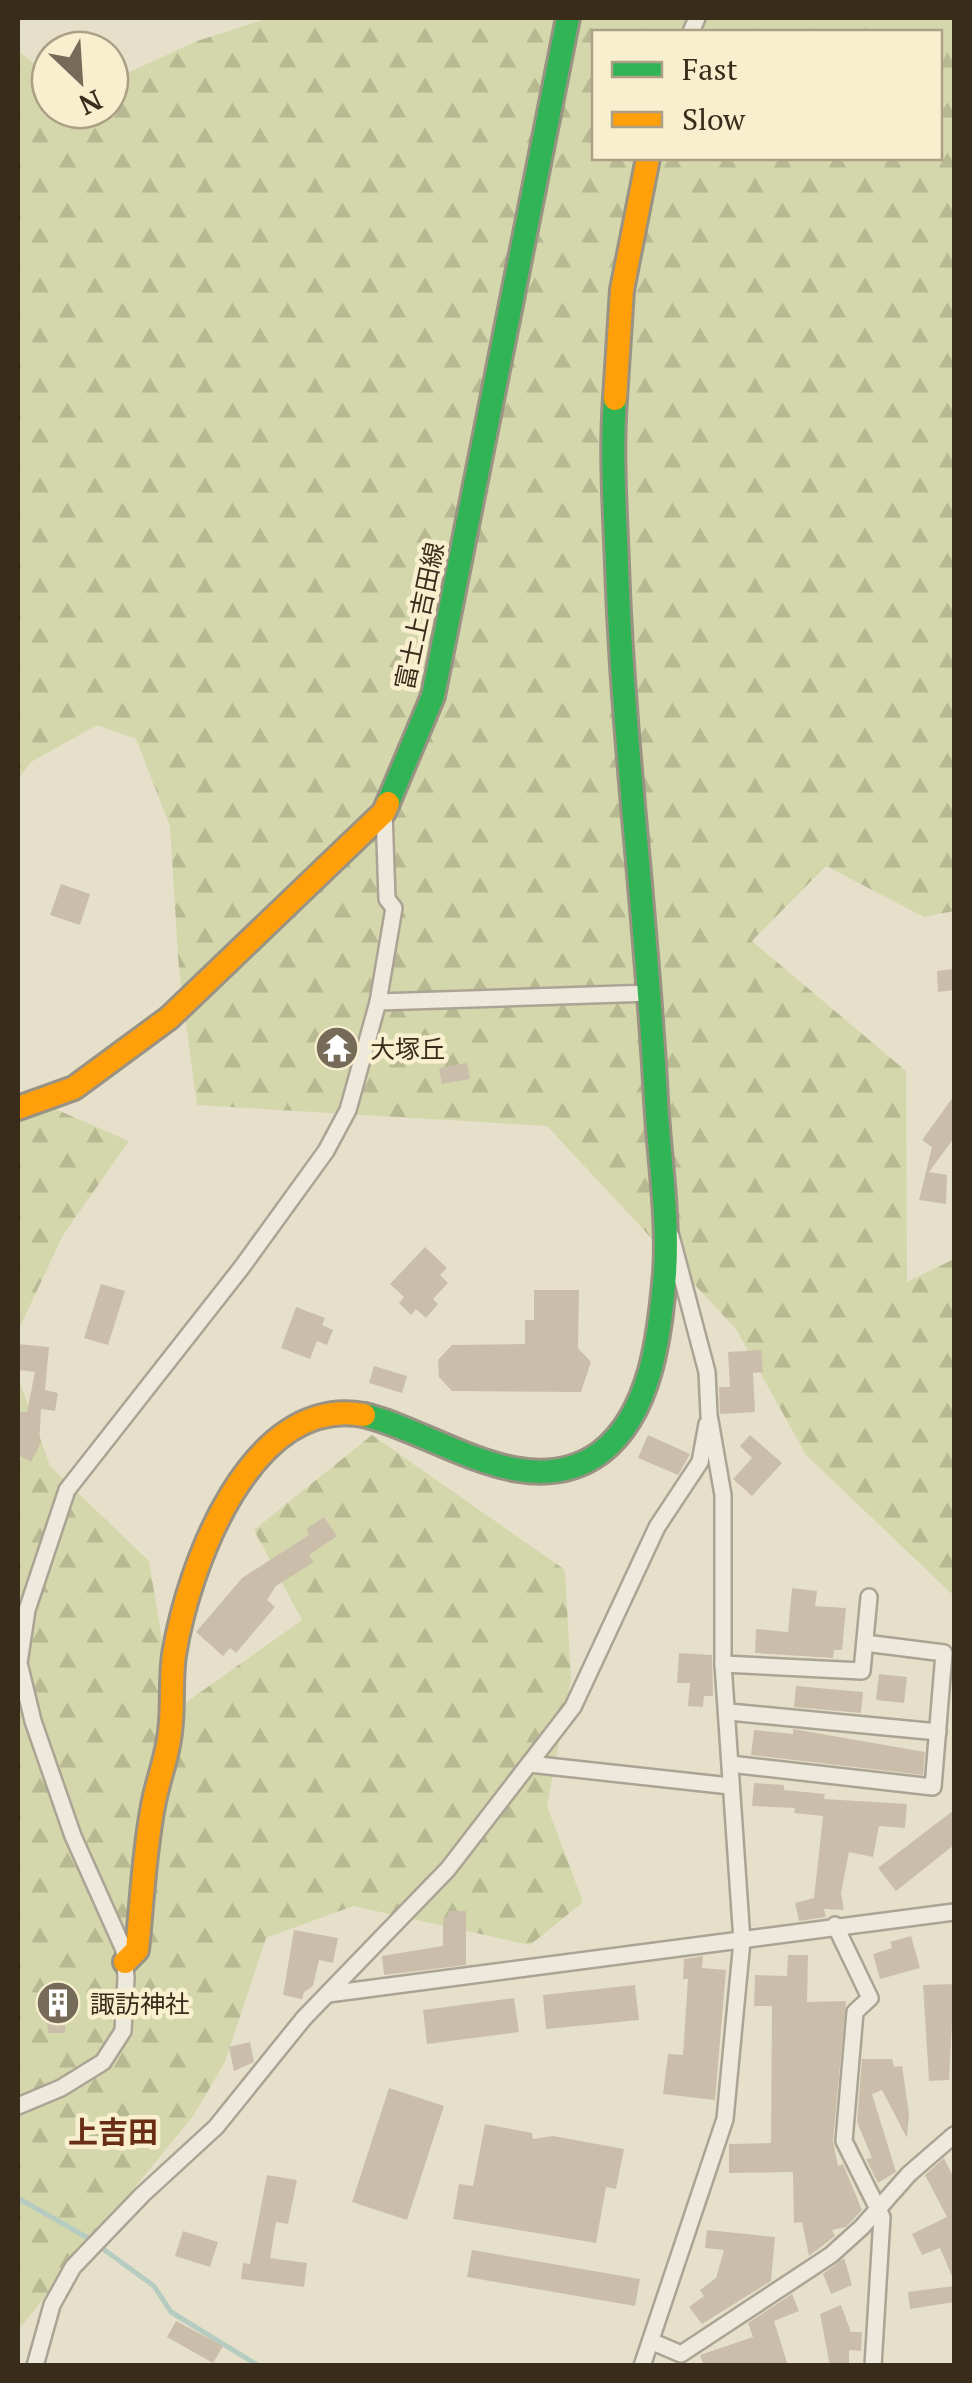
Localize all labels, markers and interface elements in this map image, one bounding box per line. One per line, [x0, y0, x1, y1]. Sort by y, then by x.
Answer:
north arrow [30, 30, 130, 130]
legend [592, 30, 942, 160]
text: Fast [682, 49, 738, 89]
text: N [73, 82, 108, 124]
text: Slow [682, 99, 746, 139]
street label: 富士上吉田線 [387, 539, 451, 693]
temple icon: 大塚丘 [314, 1025, 360, 1071]
place label: 大塚丘 [370, 1032, 445, 1065]
building icon: 諏訪神社 [35, 1980, 81, 2026]
place label: 諏訪神社 [90, 1987, 190, 2020]
district label: 上吉田 [68, 2112, 158, 2152]

